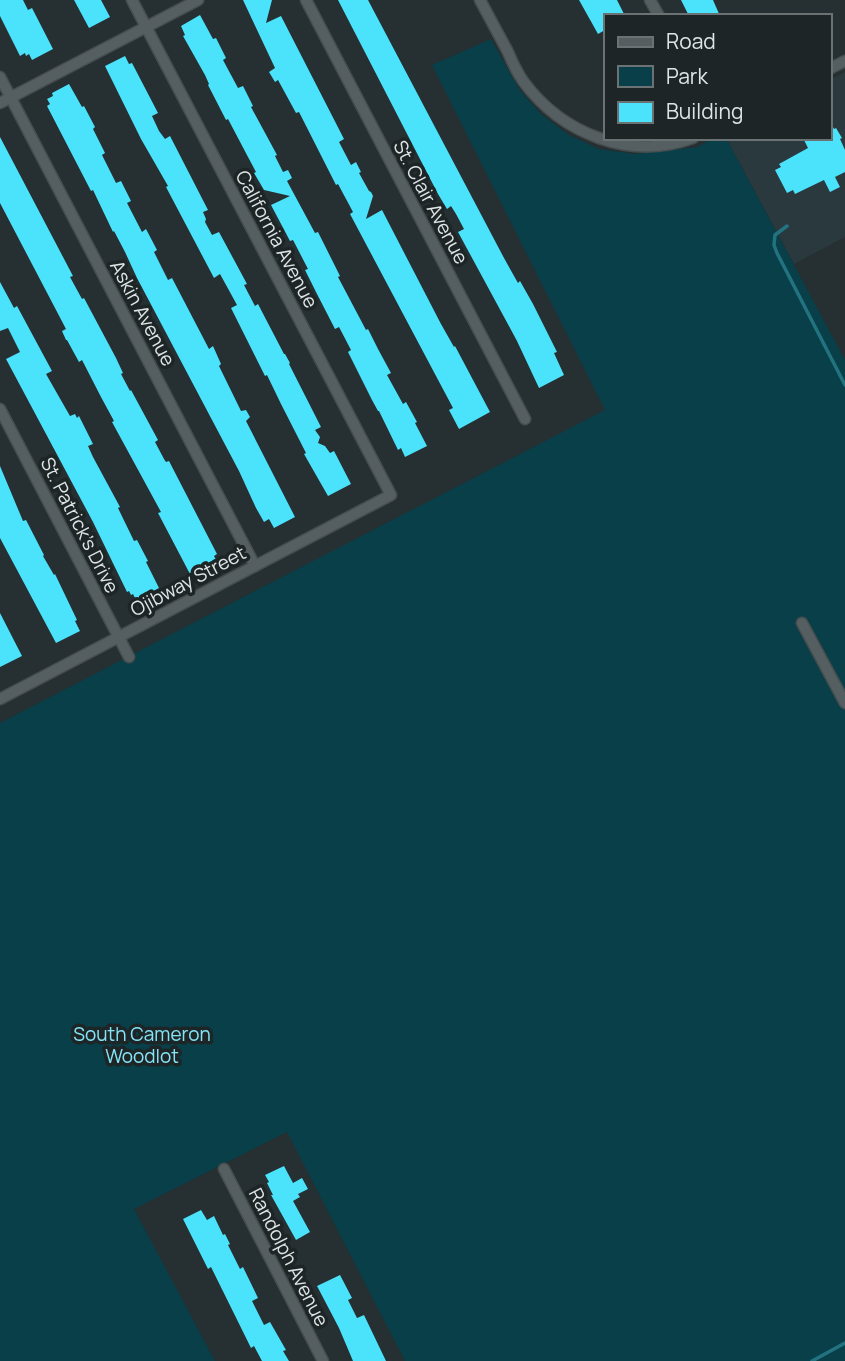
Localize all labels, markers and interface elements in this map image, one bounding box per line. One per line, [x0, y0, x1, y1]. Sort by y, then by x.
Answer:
legend [604, 14, 831, 140]
text: Road [666, 27, 716, 55]
text: Park [666, 62, 708, 90]
text: Building [666, 97, 743, 125]
street label: St. Clair Avenue [387, 136, 475, 268]
street label: California Avenue [230, 166, 324, 312]
street label: Askin Avenue [104, 256, 182, 370]
street label: St. Patrick's Drive [35, 453, 125, 597]
street label: Ojibway Street [126, 540, 250, 622]
park label: South Cameron Woodlot [73, 1021, 211, 1069]
street label: Randolph Avenue [243, 1183, 335, 1331]

